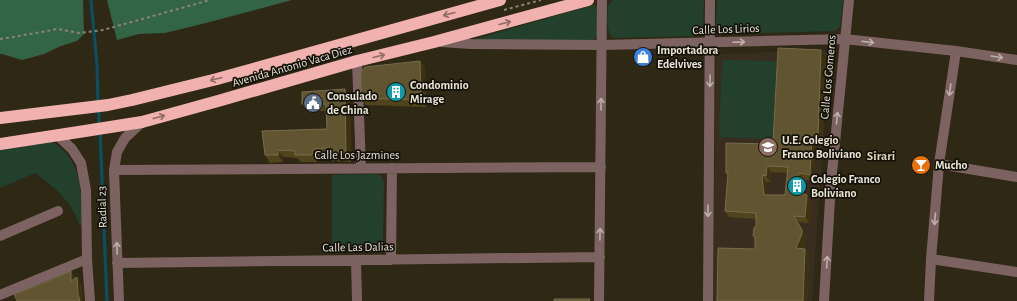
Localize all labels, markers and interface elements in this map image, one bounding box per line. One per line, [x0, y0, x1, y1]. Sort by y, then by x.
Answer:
one-way arrow [443, 11, 456, 18]
one-way arrow [498, 18, 511, 26]
street label: Calle Los Lirios [692, 22, 760, 36]
street label: Calle Los Gomeros [818, 34, 838, 120]
one-way arrow [732, 38, 745, 46]
one-way arrow [861, 38, 874, 45]
street label: Avenida Antonio Vaca Diez [231, 43, 353, 89]
place label: Importadora Edelvives [657, 44, 719, 70]
shop icon: Importadora Edelvives [632, 46, 654, 68]
one-way arrow [372, 52, 385, 59]
one-way arrow [990, 54, 1003, 62]
one-way arrow [706, 74, 714, 87]
one-way arrow [210, 76, 223, 84]
place label: Condominio Mirage [410, 79, 469, 105]
building icon: Condominio Mirage [385, 81, 407, 103]
one-way arrow [946, 83, 954, 96]
place label: Consulado de China [327, 90, 377, 116]
public building icon: Consulado de China [302, 92, 324, 114]
one-way arrow [597, 98, 605, 111]
one-way arrow [833, 112, 841, 125]
one-way arrow [152, 113, 165, 120]
place label: U.E. Colegio Franco Boliviano [782, 134, 861, 160]
school or university icon: U.E. Colegio Franco Boliviano [757, 136, 779, 158]
street label: Calle Los Jazmines [315, 149, 400, 161]
district label: Sirari [867, 150, 895, 163]
bar icon: Mucho [910, 154, 932, 176]
place label: Mucho [935, 159, 968, 171]
place label: Colegio Franco Boliviano [811, 173, 880, 199]
building icon: Colegio Franco Boliviano [786, 175, 808, 197]
street label: Radial 23 [95, 186, 109, 228]
one-way arrow [704, 204, 712, 217]
one-way arrow [931, 212, 938, 225]
one-way arrow [596, 228, 604, 241]
street label: Calle Las Dalias [322, 240, 394, 254]
one-way arrow [113, 242, 120, 255]
one-way arrow [823, 256, 830, 269]

